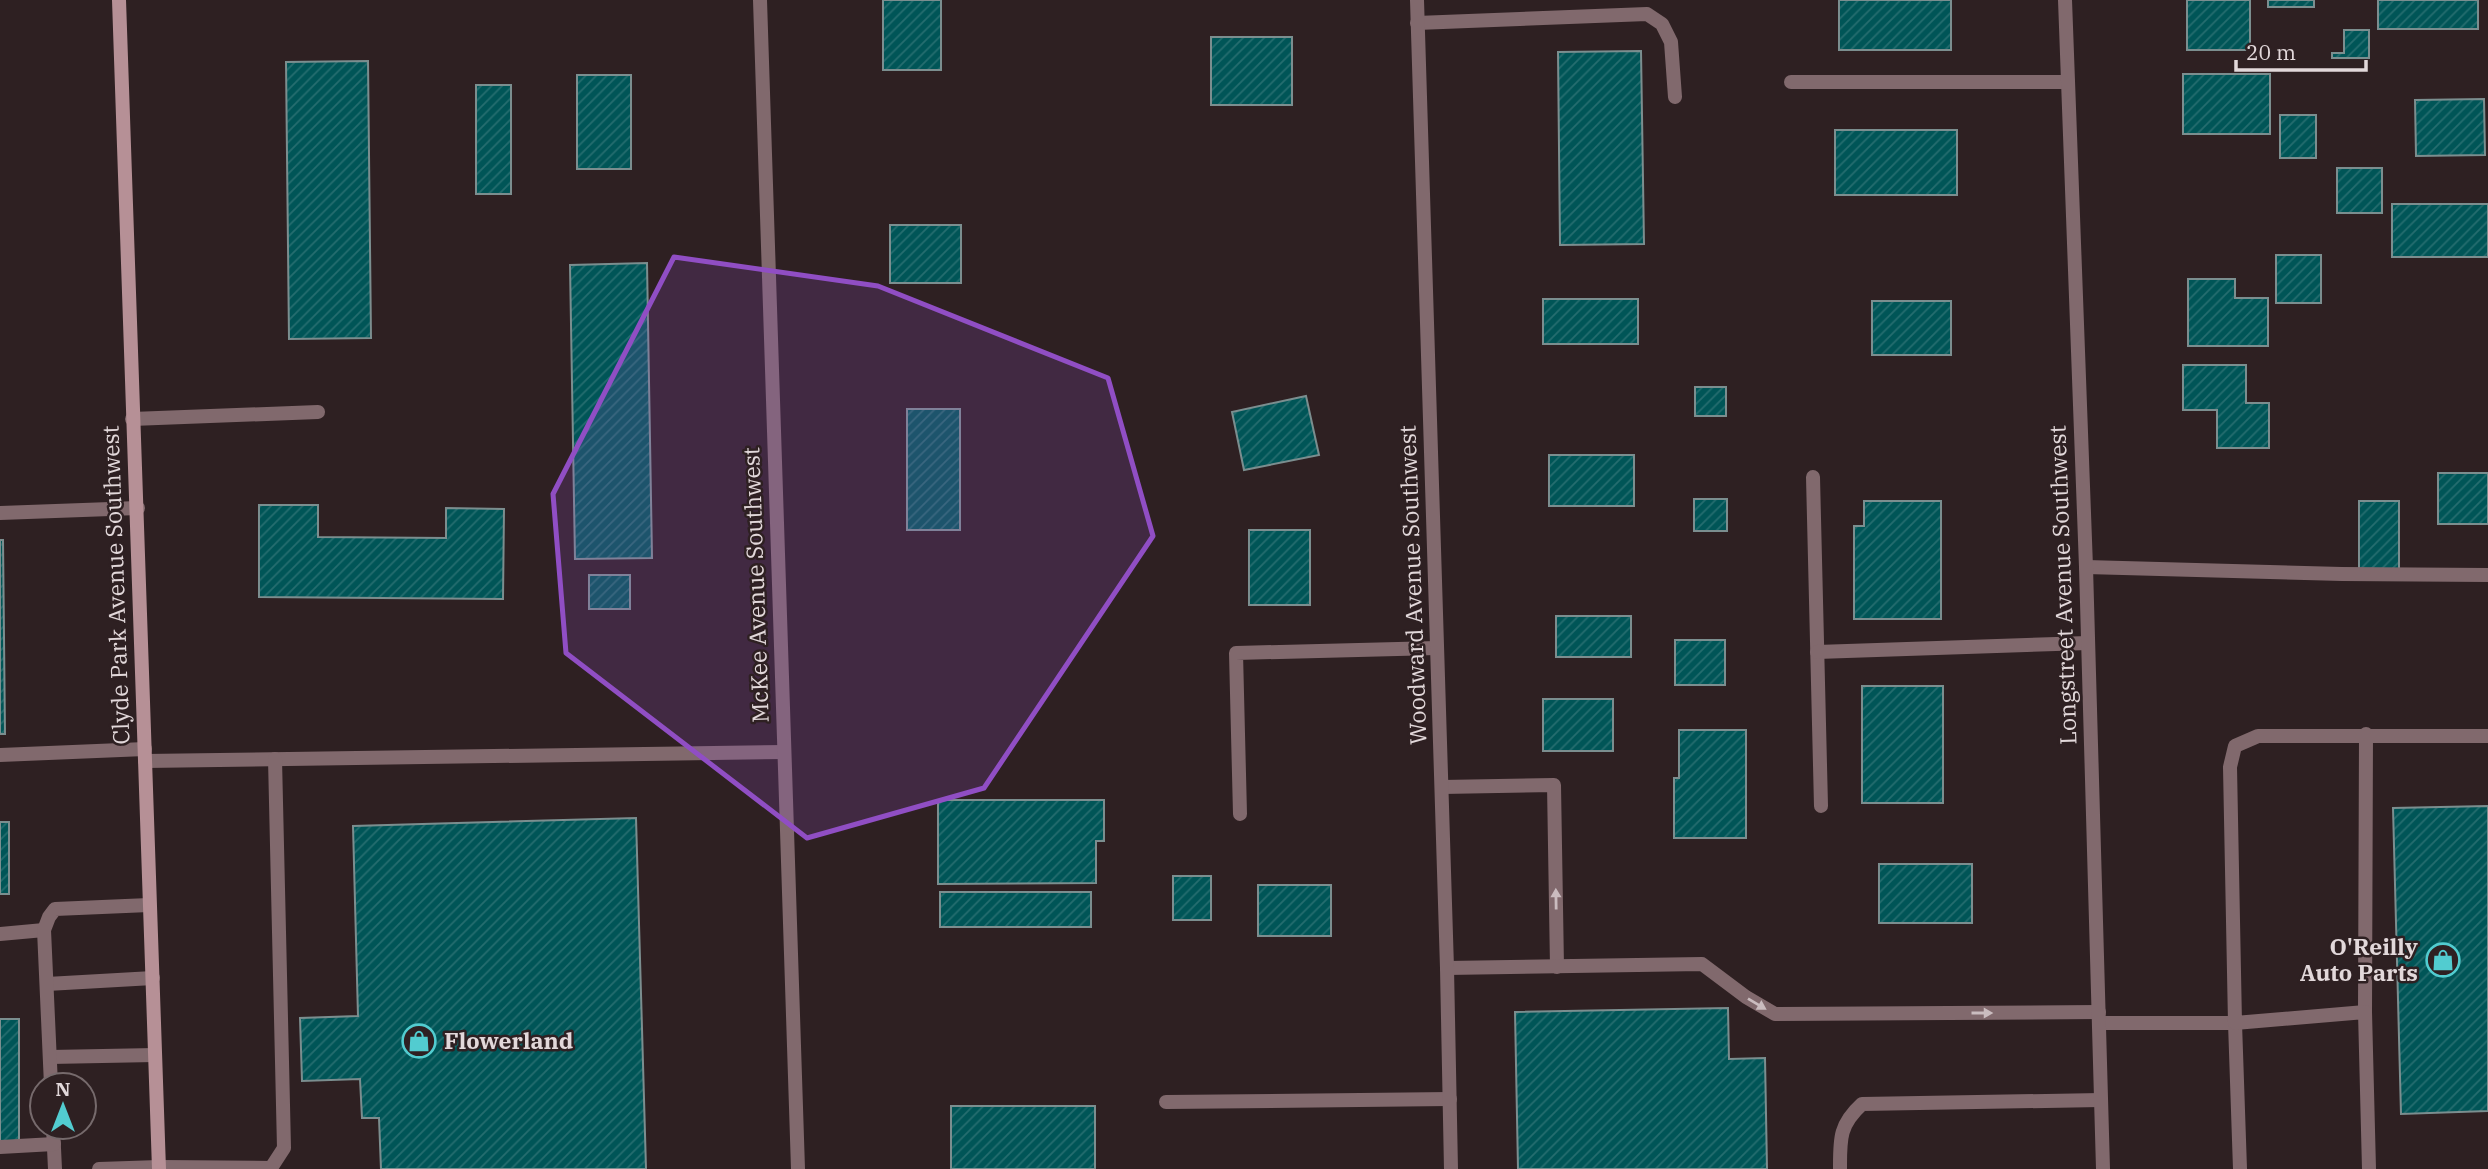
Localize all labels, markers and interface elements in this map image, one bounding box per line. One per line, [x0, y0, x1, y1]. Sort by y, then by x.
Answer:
scale bar [2236, 28, 2366, 72]
text: 20 m [2246, 38, 2296, 66]
street label: Clyde Park Avenue Southwest [94, 425, 136, 745]
street label: Woodward Avenue Southwest [1391, 425, 1433, 745]
street label: Longstreet Avenue Southwest [2041, 425, 2083, 745]
street label: McKee Avenue Southwest [735, 447, 775, 723]
one-way arrow [1550, 887, 1562, 909]
place label: O'Reilly Auto Parts [2300, 931, 2418, 987]
shop icon: O'Reilly Auto Parts [2424, 941, 2462, 979]
one-way arrow [1748, 998, 1767, 1010]
one-way arrow [1971, 1007, 1993, 1019]
shop icon: Flowerland [400, 1022, 438, 1060]
place label: Flowerland [444, 1025, 573, 1055]
north arrow [28, 1071, 98, 1141]
text: N [55, 1077, 71, 1101]

